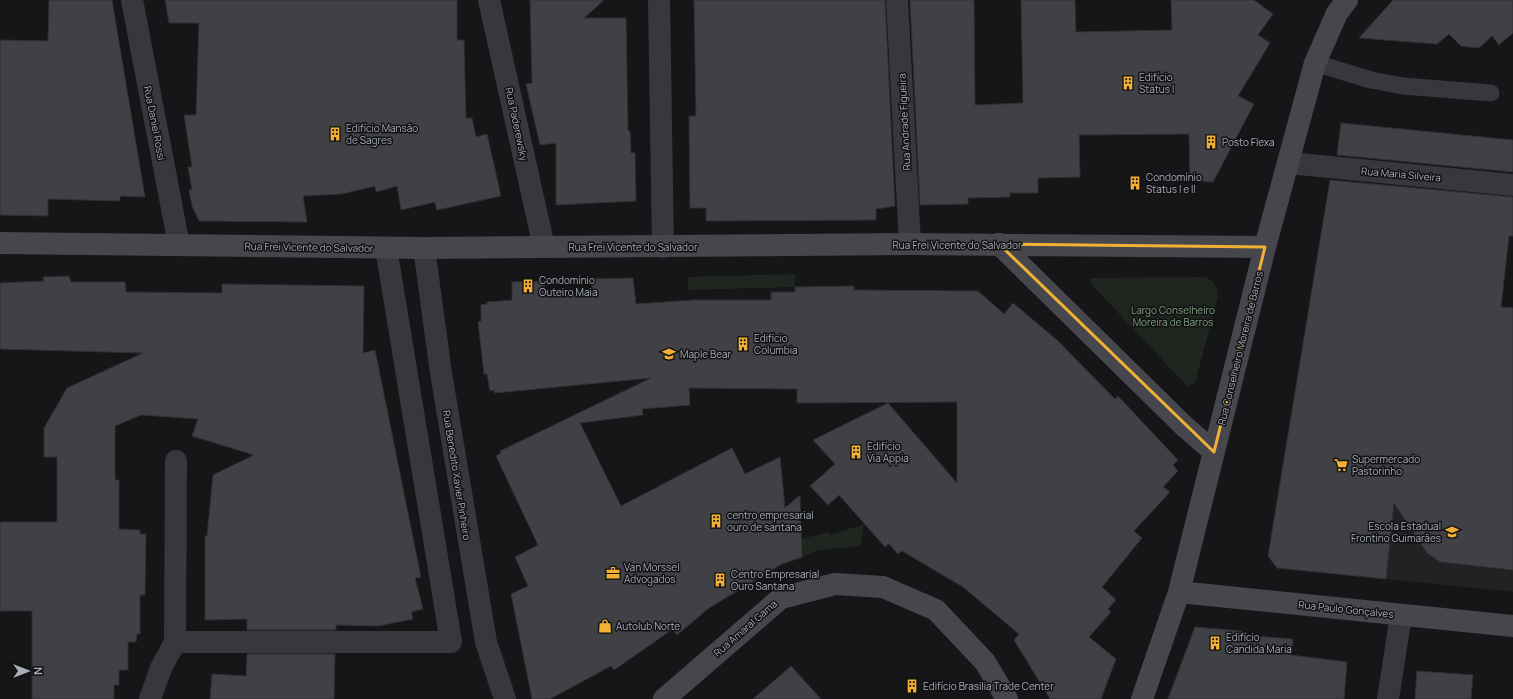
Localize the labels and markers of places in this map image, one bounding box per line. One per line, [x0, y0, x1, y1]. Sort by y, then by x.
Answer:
place label: Edifício Status I [1139, 70, 1174, 96]
building icon: Edifício Status I [1120, 75, 1136, 91]
place label: Edifício Mansão de Sagres [346, 121, 418, 147]
building icon: Edifício Mansão de Sagres [327, 126, 343, 142]
building icon: Posto Flexa [1203, 134, 1219, 150]
place label: Posto Flexa [1222, 135, 1274, 149]
place label: Condomínio Status I e II [1146, 170, 1202, 196]
building icon: Condomínio Status I e II [1127, 175, 1143, 191]
place label: Condomínio Outeiro Maia [539, 273, 597, 299]
building icon: Condomínio Outeiro Maia [520, 278, 536, 294]
place label: Edifício Columbia [754, 331, 798, 357]
building icon: Edifício Columbia [735, 336, 751, 352]
school or university icon: Maple Bear [661, 346, 677, 362]
place label: Maple Bear [680, 347, 731, 361]
place label: Edifício Via Appia [867, 439, 909, 465]
building icon: Edifício Via Appia [848, 444, 864, 460]
place label: Supermercado Pastorinho [1352, 452, 1420, 478]
supermarket icon: Supermercado Pastorinho [1333, 457, 1349, 473]
place label: centro empresarial ouro de santana [727, 508, 814, 534]
building icon: centro empresarial ouro de santana [708, 513, 724, 529]
place label: Escola Estadual Frontino Guimarães [1351, 519, 1441, 545]
school or university icon: Escola Estadual Frontino Guimarães [1444, 524, 1460, 540]
place label: Van Morssel Advogados [624, 560, 680, 586]
office icon: Van Morssel Advogados [605, 565, 621, 581]
place label: Centro Empresarial Ouro Santana [731, 567, 819, 593]
building icon: Centro Empresarial Ouro Santana [712, 572, 728, 588]
shop icon: Autolub Norte [597, 618, 613, 634]
place label: Autolub Norte [616, 619, 680, 633]
place label: Edifício Candida Maria [1226, 630, 1292, 656]
building icon: Edifício Candida Maria [1207, 635, 1223, 651]
building icon: Edifício Brasilia Trade Center [904, 678, 920, 694]
place label: Edifício Brasilia Trade Center [923, 679, 1054, 693]

